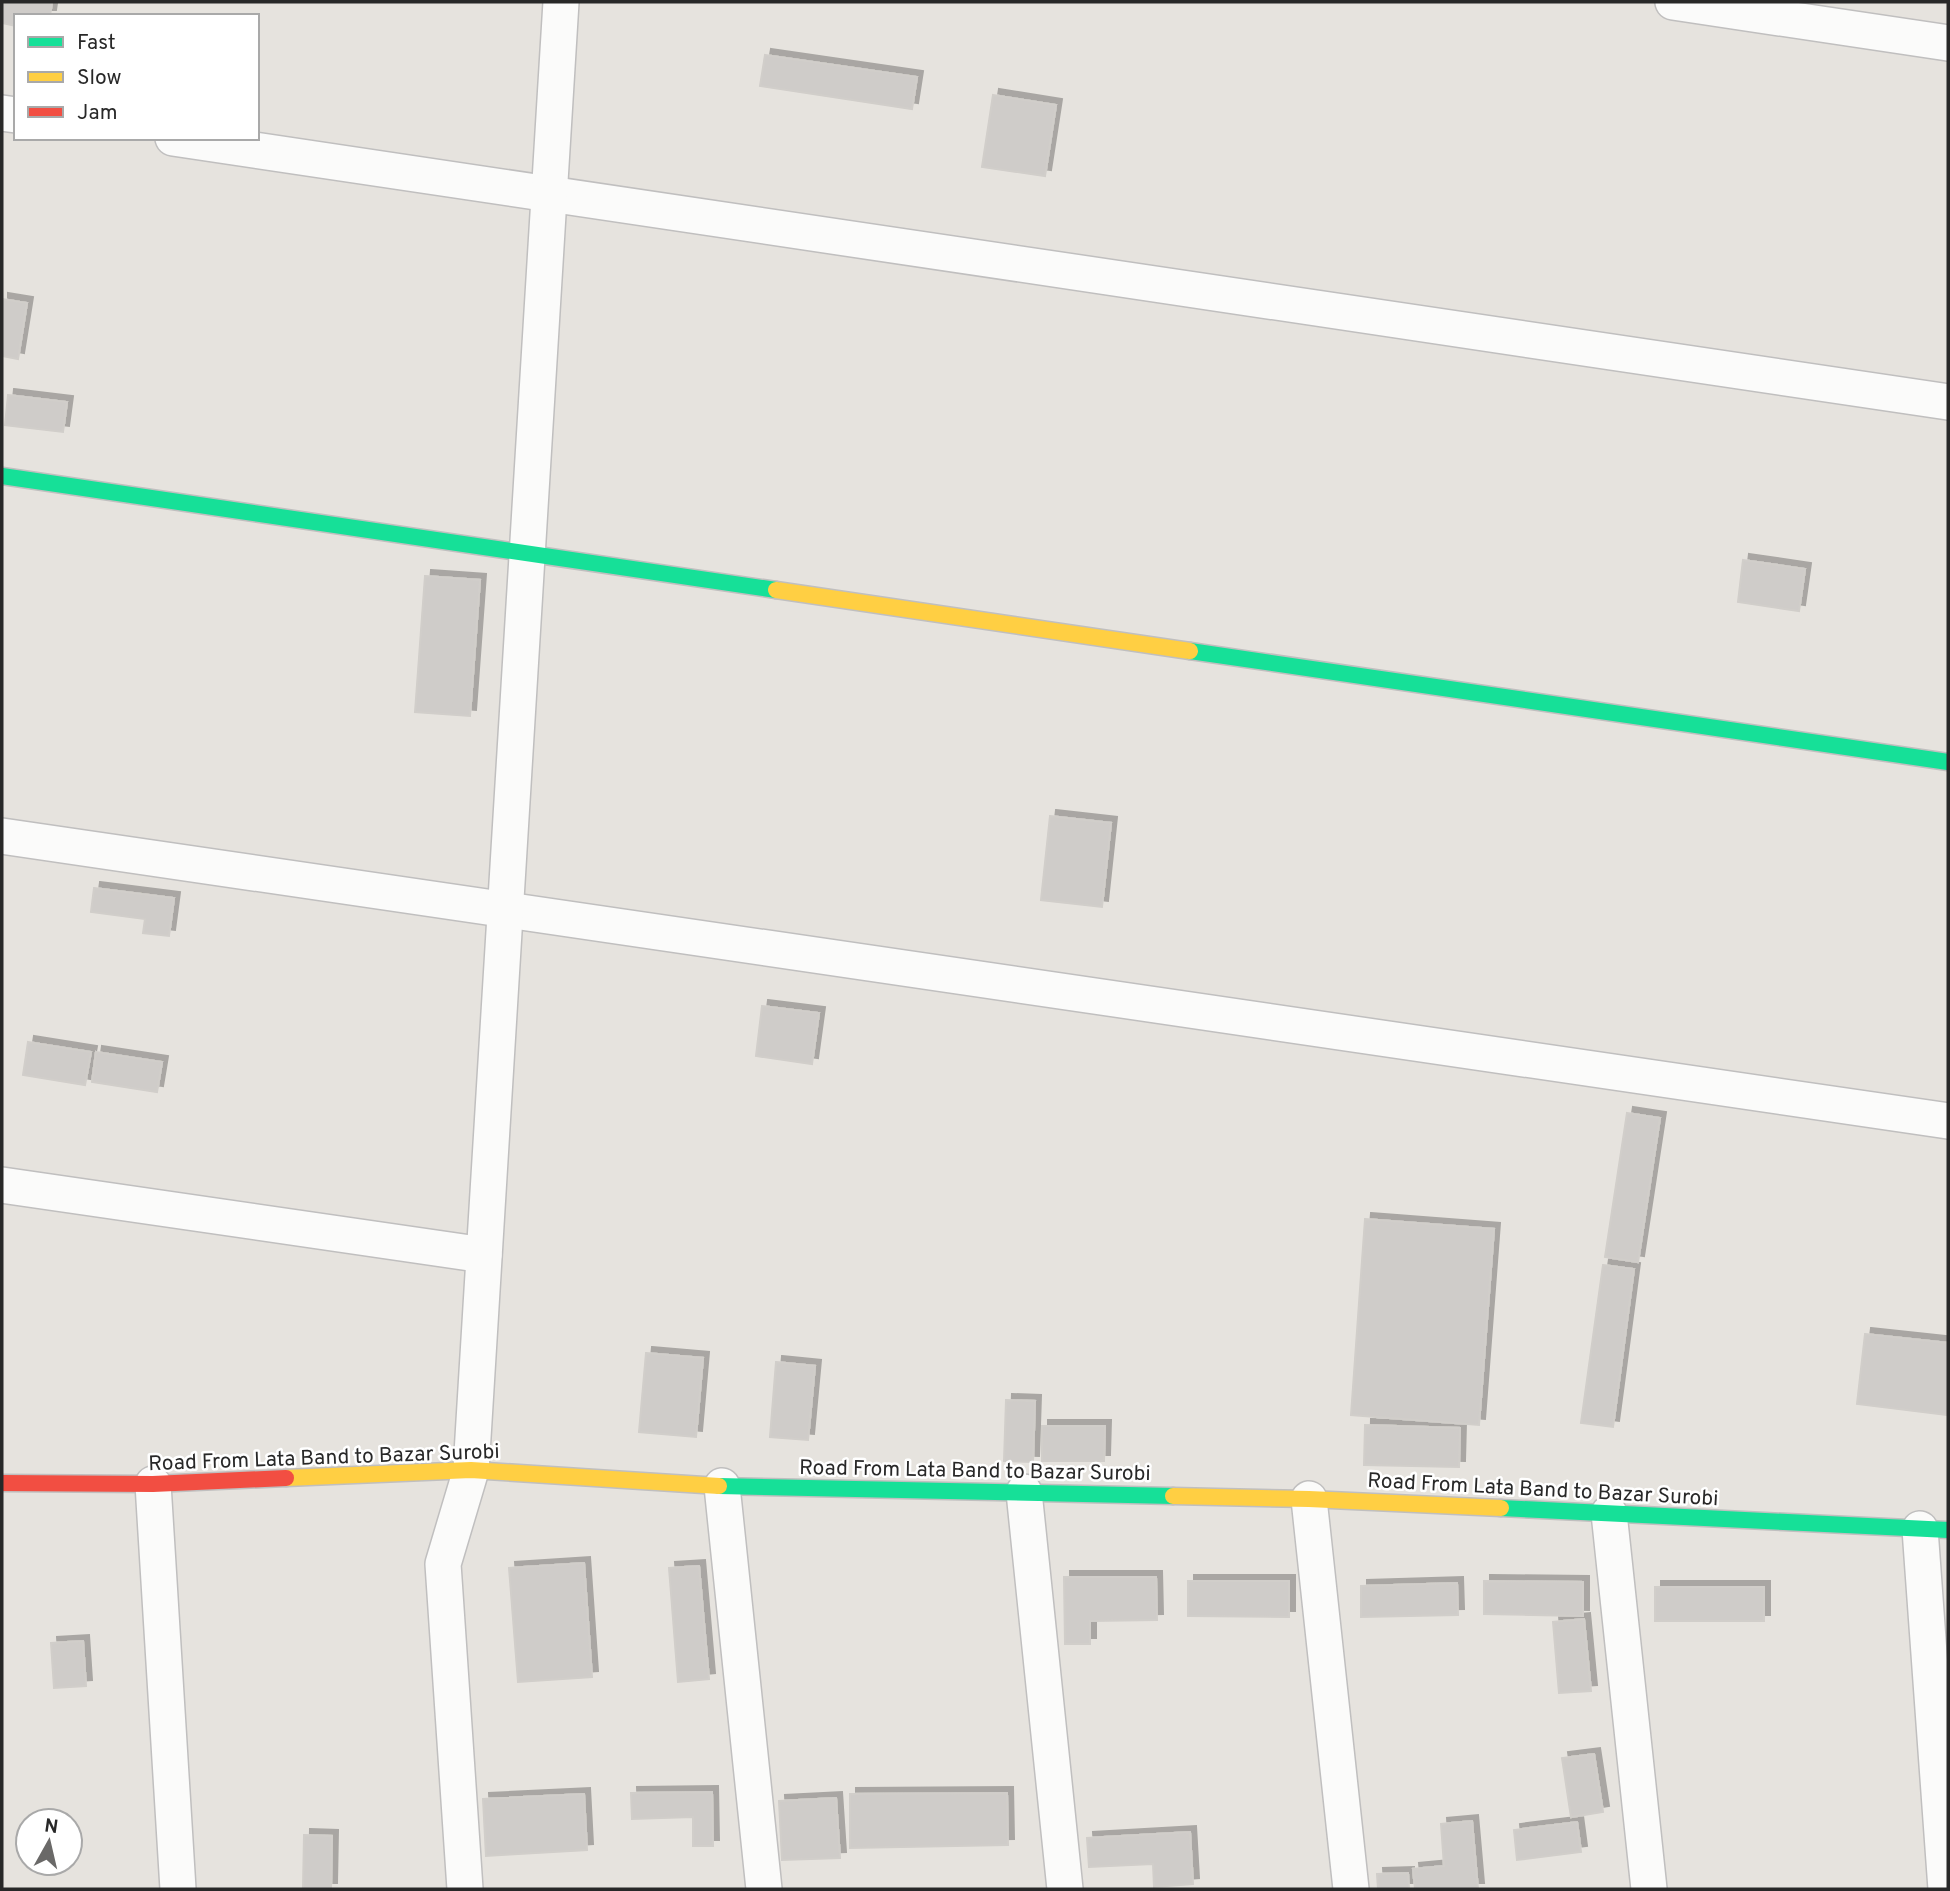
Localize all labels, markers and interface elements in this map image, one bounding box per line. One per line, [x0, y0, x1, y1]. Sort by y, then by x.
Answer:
legend [14, 14, 259, 140]
text: Fast [77, 30, 116, 57]
text: Slow [77, 65, 122, 92]
text: Jam [77, 100, 118, 127]
street label: Road From Lata Band to Bazar Surobi [148, 1439, 500, 1478]
street label: Road From Lata Band to Bazar Surobi [799, 1455, 1151, 1488]
street label: Road From Lata Band to Bazar Surobi [1367, 1468, 1719, 1513]
north arrow [14, 1807, 84, 1877]
text: N [43, 1814, 60, 1840]

